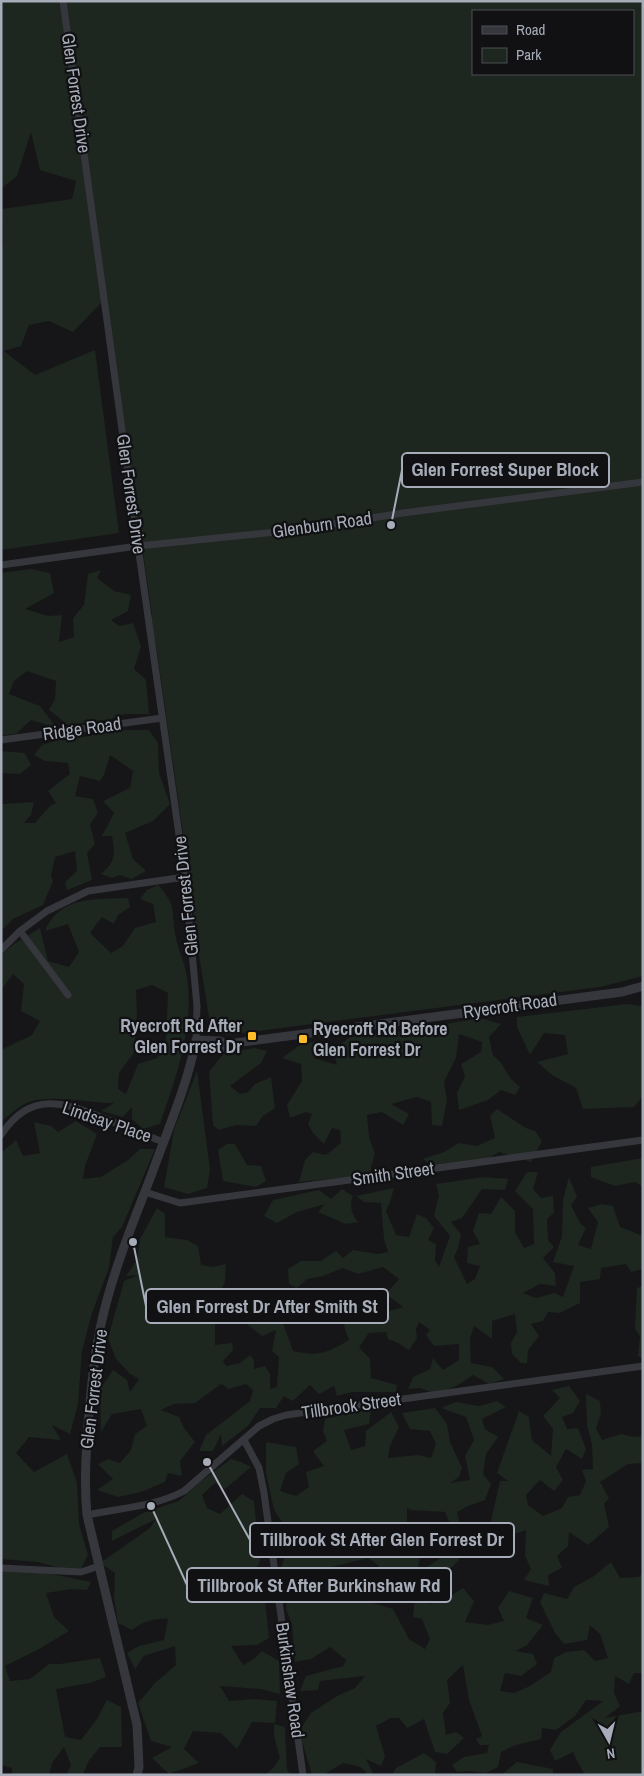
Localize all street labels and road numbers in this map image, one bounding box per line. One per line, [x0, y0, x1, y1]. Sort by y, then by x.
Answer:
street label: Glen Forrest Drive [56, 31, 97, 154]
street label: Glen Forrest Drive [111, 432, 152, 555]
street label: Glenburn Road [271, 505, 373, 544]
street label: Ridge Road [41, 711, 123, 746]
street label: Glen Forrest Drive [167, 835, 204, 957]
street label: Ryecroft Road [461, 987, 558, 1024]
street label: Lindsay Place [59, 1095, 155, 1148]
street label: Smith Street [351, 1155, 435, 1192]
street label: Glen Forrest Drive [74, 1328, 113, 1450]
street label: Tillbrook Street [300, 1386, 402, 1425]
street label: Burkinshaw Road [270, 1621, 311, 1739]

